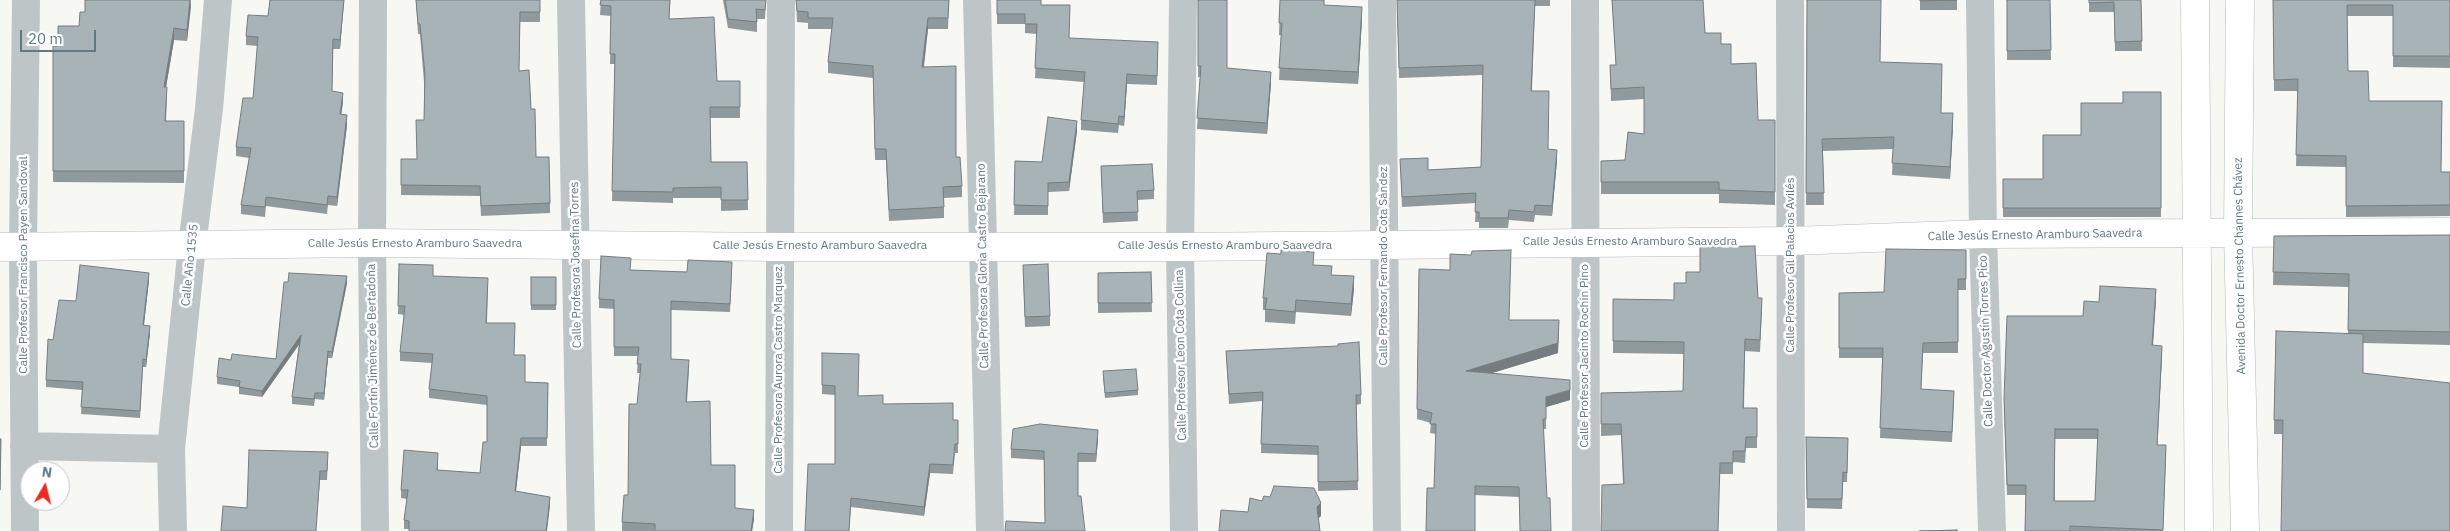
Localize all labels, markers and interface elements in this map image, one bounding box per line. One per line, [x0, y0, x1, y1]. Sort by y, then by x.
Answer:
scale bar [22, 20, 99, 52]
text: 20 m [28, 29, 63, 48]
street label: Calle Profesor Francisco Payen Sandoval [17, 156, 31, 374]
street label: Avenida Doctor Ernesto Channes Chávez [2231, 157, 2249, 375]
street label: Calle Profesora Gloria Castro Bejarano [974, 163, 992, 369]
street label: Calle Profesor Fernando Cota Sández [1377, 167, 1391, 365]
street label: Calle Profesor Gil Palacios Avilés [1784, 177, 1798, 353]
street label: Calle Profesora Josefina Torres [567, 182, 585, 348]
street label: Calle Año 1535 [179, 223, 201, 307]
street label: Calle Jesús Ernesto Aramburo Saavedra [1928, 226, 2142, 244]
street label: Calle Jesús Ernesto Aramburo Saavedra [1523, 235, 1737, 249]
street label: Calle Jesús Ernesto Aramburo Saavedra [308, 237, 522, 251]
street label: Calle Jesús Ernesto Aramburo Saavedra [713, 239, 927, 253]
street label: Calle Jesús Ernesto Aramburo Saavedra [1118, 239, 1332, 253]
street label: Calle Doctor Agustín Torres Pico [1976, 255, 1996, 427]
street label: Calle Fortín Jiménez de Bertadoña [364, 263, 382, 449]
street label: Calle Profesor Jacinto Rochin Pino [1578, 264, 1592, 448]
street label: Calle Profesora Aurora Castro Marquez [772, 266, 786, 474]
street label: Calle Profesor Leon Cota Collina [1172, 269, 1190, 441]
north arrow [20, 461, 70, 511]
text: N [41, 463, 53, 482]

